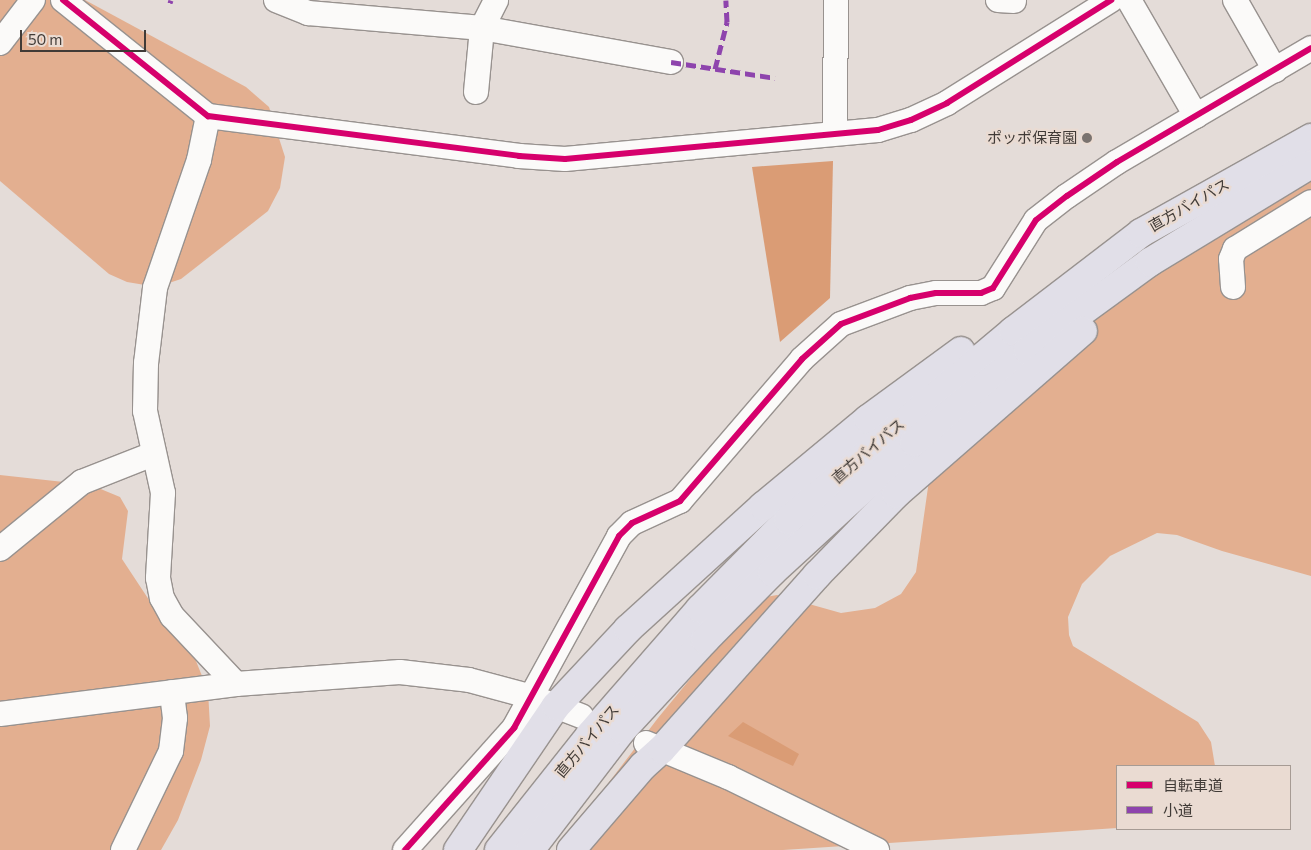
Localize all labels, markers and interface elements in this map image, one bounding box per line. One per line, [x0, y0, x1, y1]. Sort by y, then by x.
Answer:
scale bar [22, 20, 149, 52]
text: 50 m [28, 30, 62, 48]
place label: ポッポ保育園 [987, 129, 1077, 147]
marker: ポッポ保育園 [1081, 132, 1093, 144]
street label: 直方バイパス [1146, 175, 1232, 235]
street label: 直方バイパス [828, 415, 908, 487]
street label: 直方バイパス [551, 701, 623, 781]
legend [1116, 765, 1291, 830]
text: 自転車道 [1163, 776, 1223, 794]
text: 小道 [1163, 801, 1193, 819]

